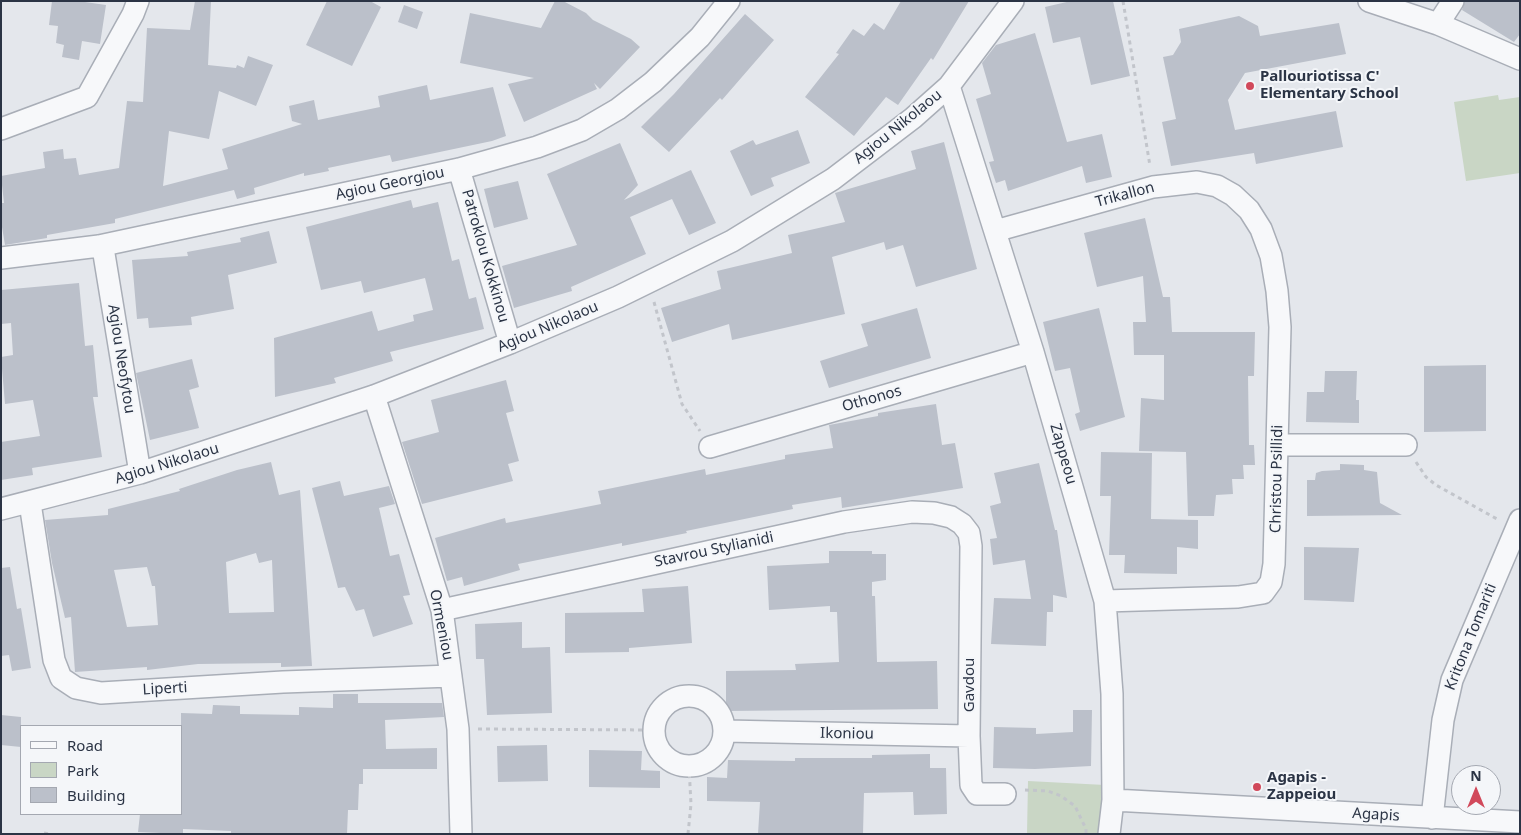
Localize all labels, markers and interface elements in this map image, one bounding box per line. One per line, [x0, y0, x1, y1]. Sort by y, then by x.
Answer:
place label: Pallouriotissa C' Elementary School [1260, 68, 1399, 103]
marker: Pallouriotissa C' Elementary School [1244, 80, 1256, 92]
street label: Agiou Nikolaou [850, 86, 946, 168]
street label: Agiou Georgiou [334, 164, 446, 204]
street label: Trikallon [1094, 179, 1156, 211]
street label: Patroklou Kokkinou [457, 187, 513, 325]
street label: Agiou Nikolaou [495, 298, 601, 356]
street label: Agiou Neofytou [103, 303, 139, 415]
street label: Othonos [840, 382, 904, 416]
street label: Zappeou [1046, 422, 1080, 486]
street label: Christou Psillidi [1267, 425, 1287, 533]
street label: Agiou Nikolaou [113, 440, 221, 488]
street label: Stavrou Stylianidi [653, 529, 775, 571]
street label: Kritona Tomariti [1441, 581, 1501, 693]
street label: Ormeniou [425, 588, 457, 662]
street label: Gavdou [961, 658, 979, 712]
street label: Liperti [142, 679, 188, 699]
legend [20, 725, 182, 815]
street label: Ikoniou [820, 725, 874, 743]
text: Road [67, 735, 103, 755]
text: Park [67, 760, 99, 780]
north arrow [1451, 765, 1501, 815]
text: N [1470, 766, 1482, 785]
place label: Agapis - Zappeiou [1267, 769, 1336, 804]
marker: Agapis - Zappeiou [1251, 781, 1263, 793]
text: Building [67, 785, 125, 805]
street label: Agapis [1352, 805, 1400, 825]

